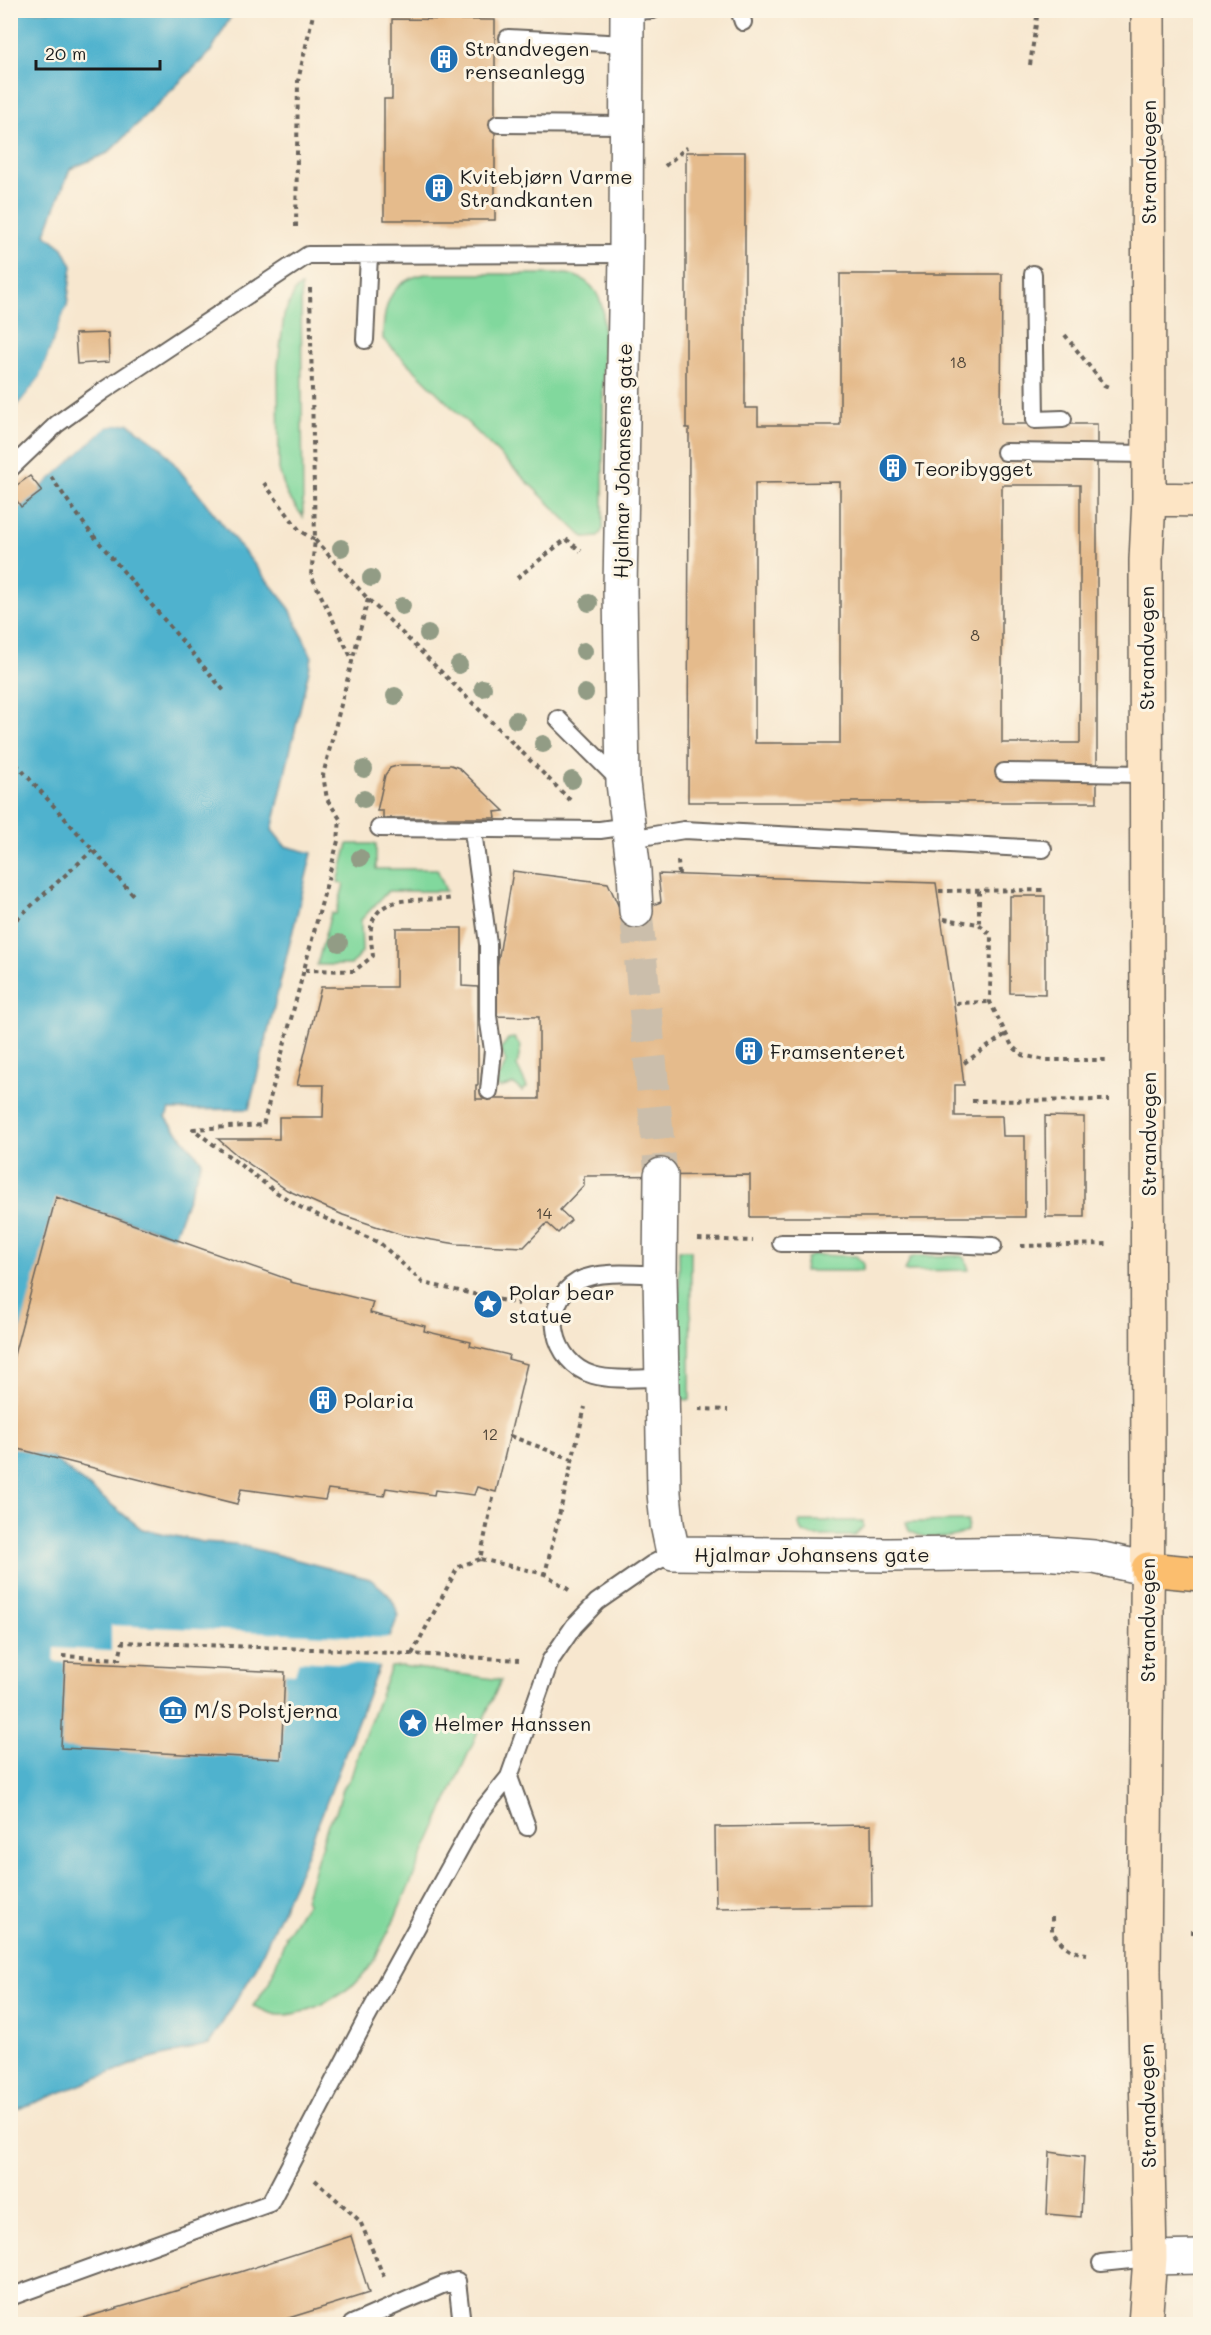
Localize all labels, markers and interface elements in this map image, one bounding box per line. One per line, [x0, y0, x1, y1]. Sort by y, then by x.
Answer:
scale bar [36, 33, 160, 71]
place label: Strandvegen renseanlegg [465, 35, 589, 84]
text: 20 m [45, 41, 86, 65]
building icon: Strandvegen renseanlegg [428, 43, 460, 75]
street label: Strandvegen [1135, 100, 1161, 224]
place label: Kvitebjørn Varme Strandkanten [460, 163, 633, 212]
building icon: Kvitebjørn Varme Strandkanten [423, 172, 455, 204]
street label: Hjalmar Johansens gate [607, 343, 637, 579]
house number: 18 [950, 351, 967, 372]
building icon: Teoribygget [877, 452, 909, 484]
place label: Teoribygget [914, 455, 1033, 481]
street label: Strandvegen [1133, 586, 1159, 710]
house number: 8 [970, 624, 980, 645]
building icon: Framsenteret [733, 1035, 765, 1067]
place label: Framsenteret [770, 1038, 905, 1064]
street label: Strandvegen [1135, 1072, 1161, 1196]
house number: 14 [536, 1202, 553, 1223]
place label: Polar bear statue [509, 1279, 615, 1328]
place icon: Polar bear statue [472, 1288, 504, 1320]
building icon: Polaria [307, 1384, 339, 1416]
place label: Polaria [344, 1387, 414, 1413]
house number: 12 [482, 1423, 498, 1444]
street label: Hjalmar Johansens gate [694, 1541, 930, 1567]
street label: Strandvegen [1134, 1558, 1160, 1682]
museum icon: M/S Polstjerna [157, 1694, 189, 1726]
place label: M/S Polstjerna [194, 1697, 338, 1723]
place icon: Helmer Hanssen [397, 1707, 429, 1739]
place label: Helmer Hanssen [434, 1710, 591, 1736]
street label: Strandvegen [1133, 2044, 1161, 2168]

